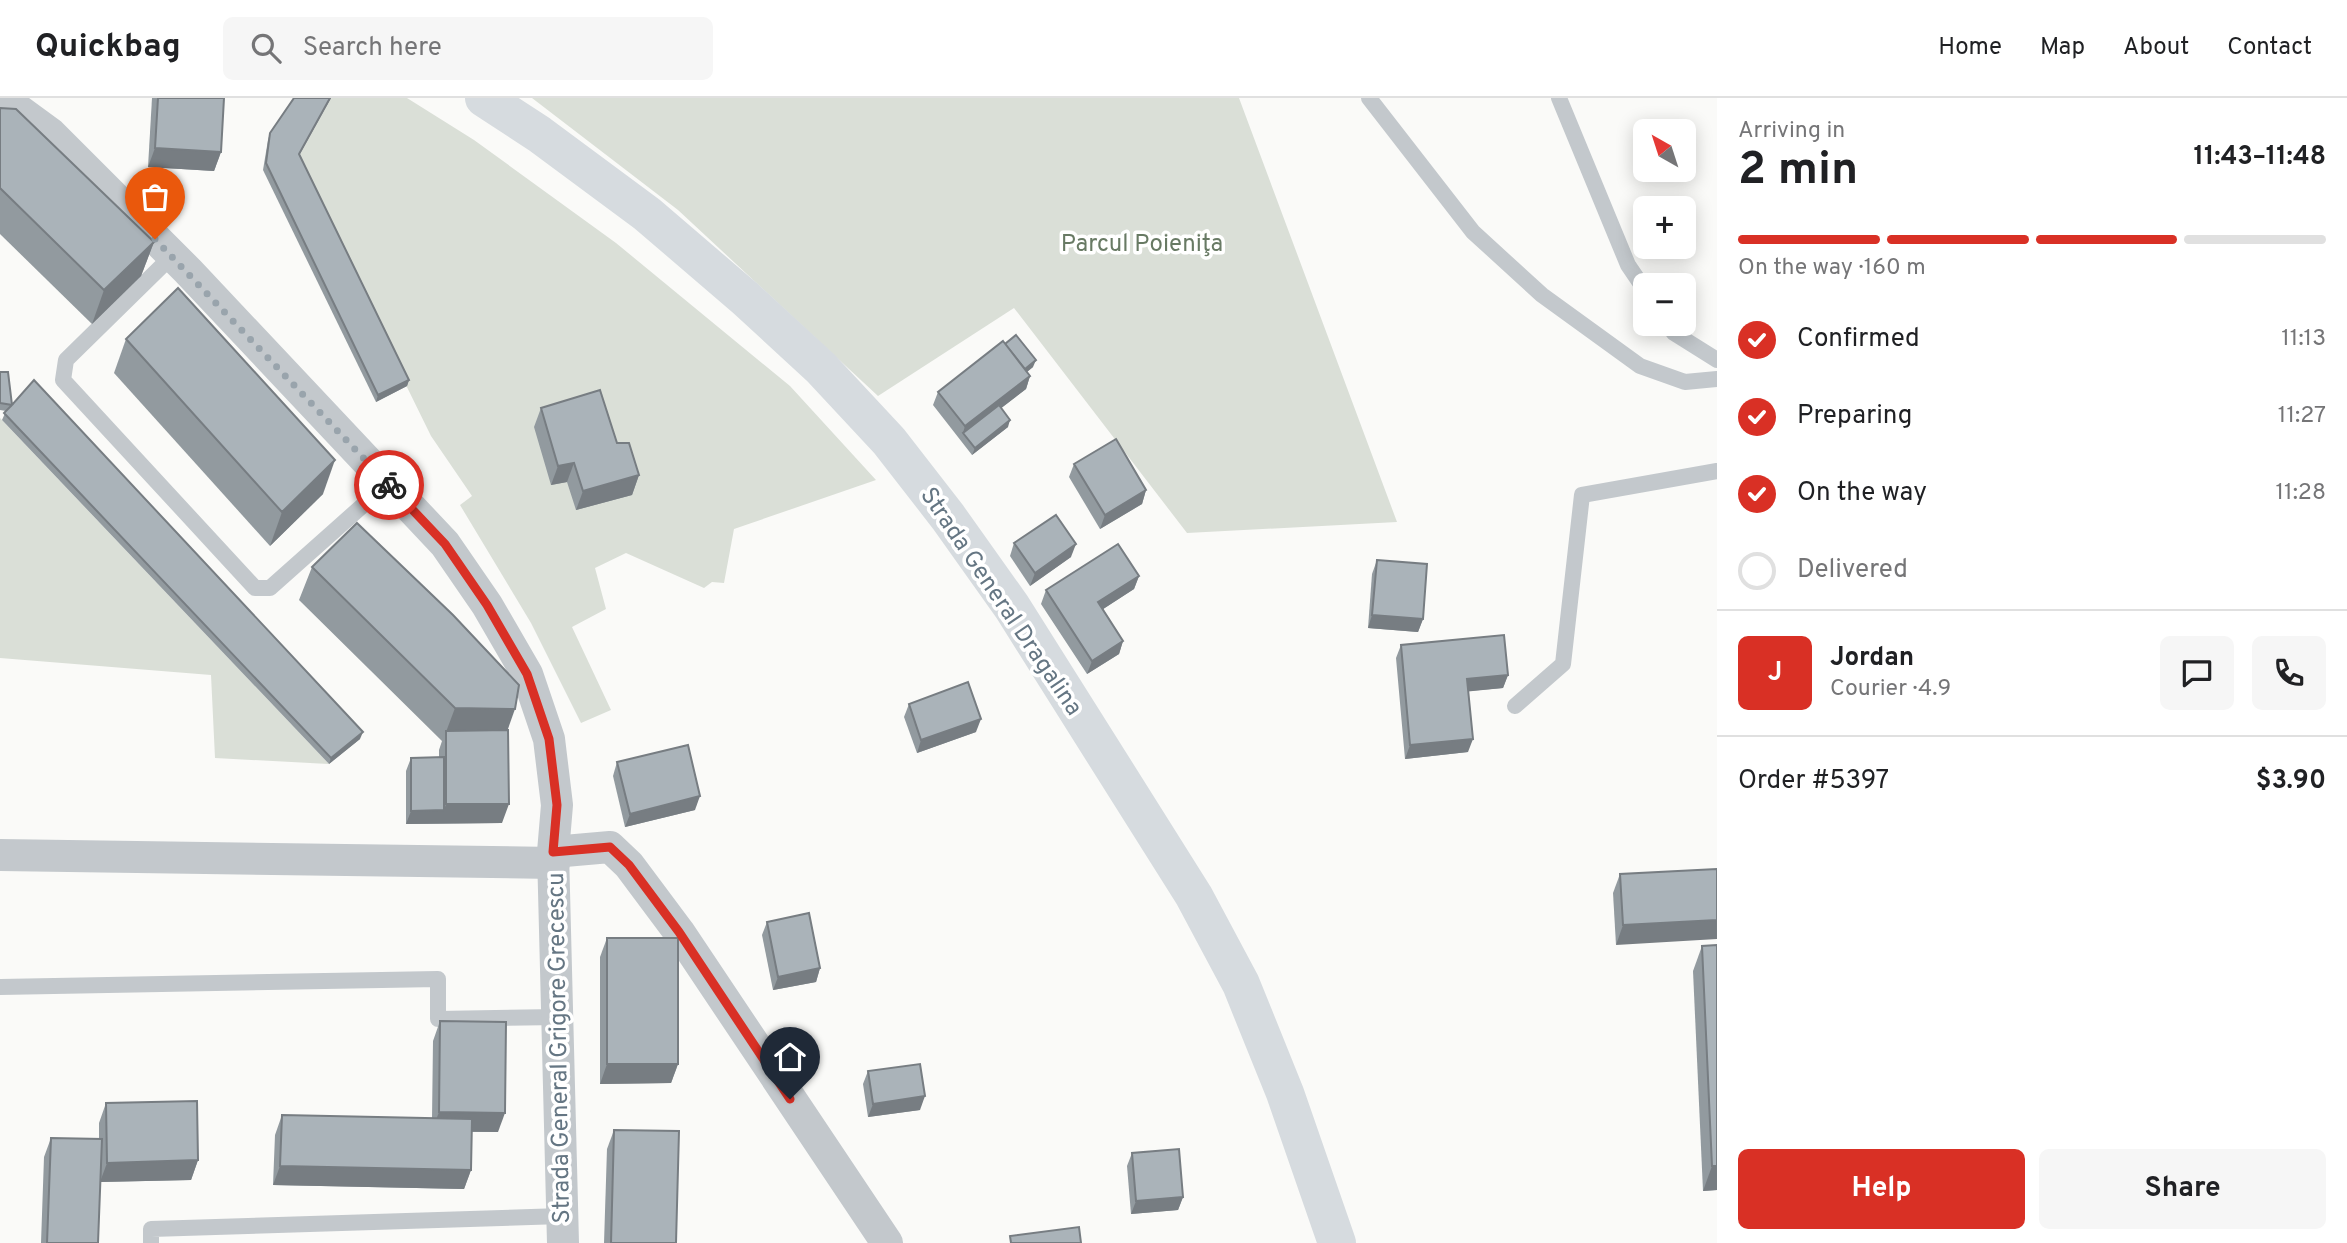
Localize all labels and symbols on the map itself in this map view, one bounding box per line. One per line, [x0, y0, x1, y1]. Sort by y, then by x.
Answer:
north arrow [1633, 119, 1696, 182]
pin [125, 167, 185, 239]
park label: Parcul Poieniţa [1061, 230, 1223, 260]
courier [354, 450, 424, 520]
street label: Strada General Dragalina [913, 482, 1088, 722]
street label: Strada General Grigore Grecescu [542, 872, 578, 1224]
pin [760, 1027, 820, 1099]

